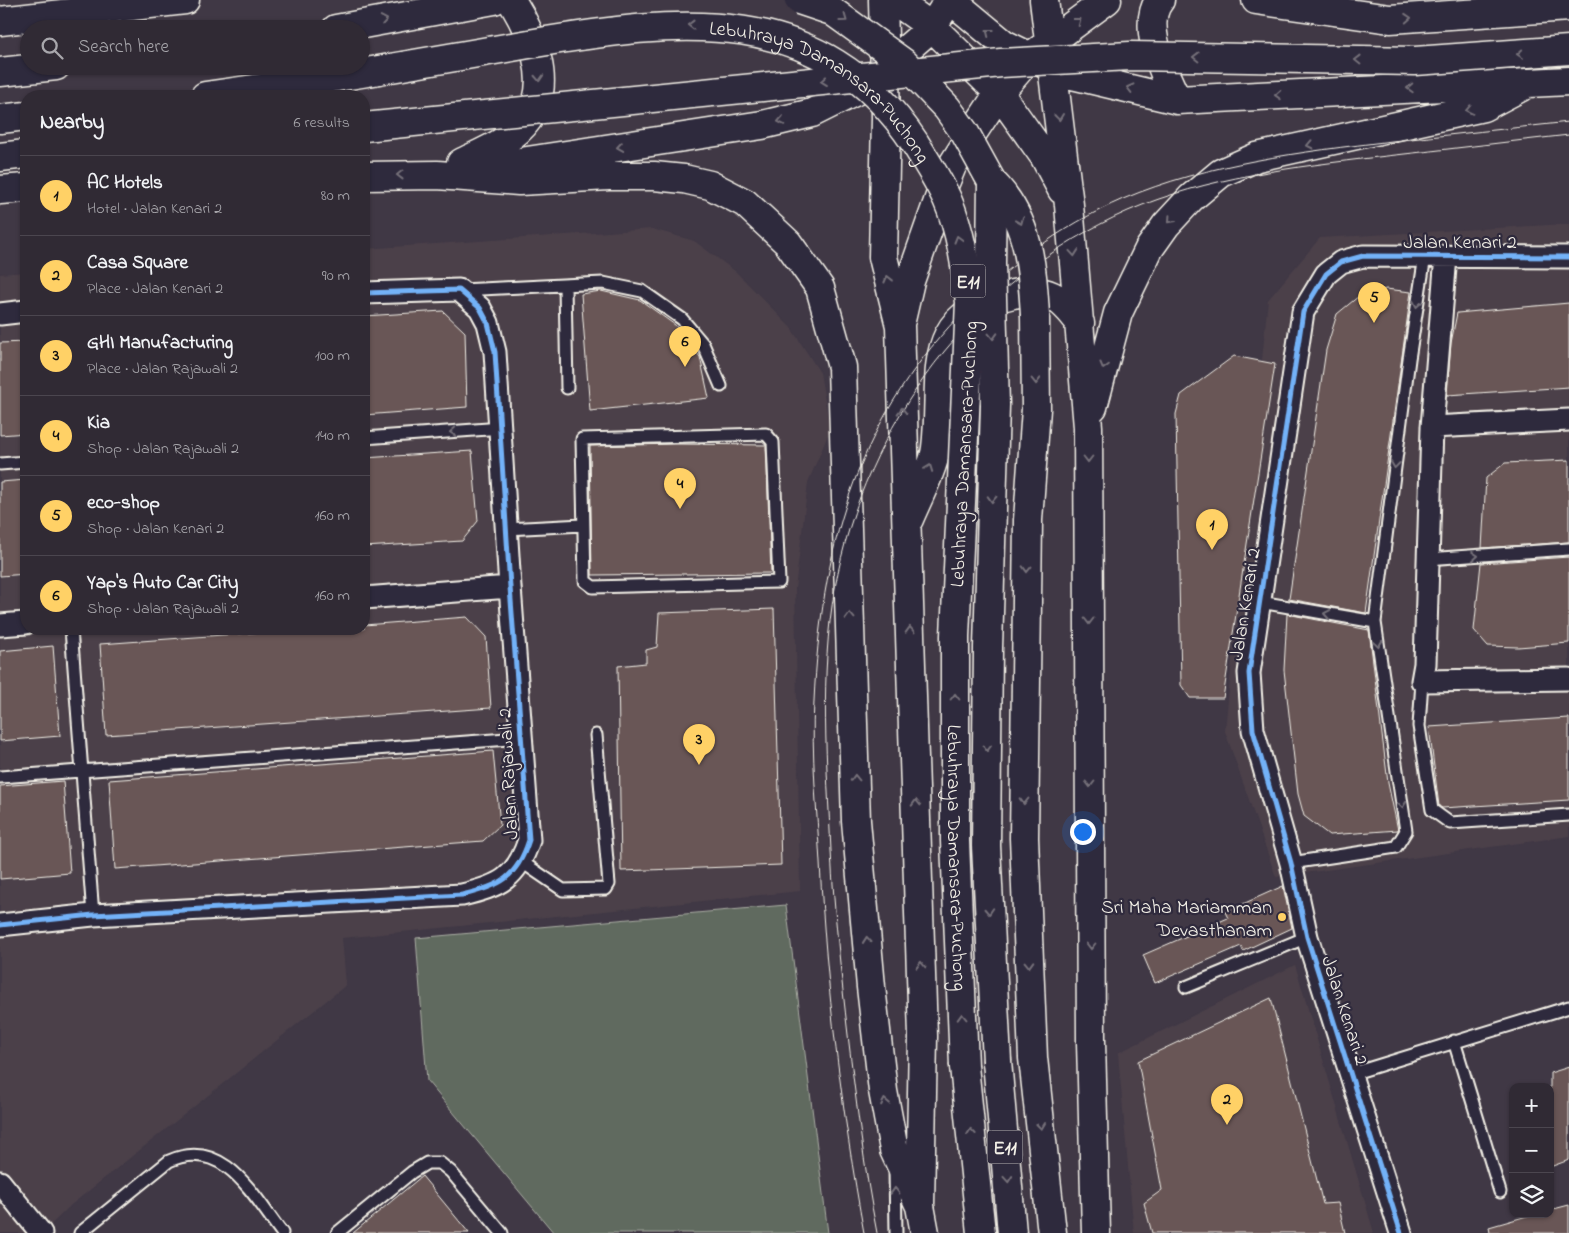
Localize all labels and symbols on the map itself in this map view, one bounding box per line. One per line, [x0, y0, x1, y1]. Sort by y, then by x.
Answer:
one-way arrow [1405, 12, 1413, 23]
one-way arrow [838, 13, 848, 22]
street label: Lebuhraya Damansara–Puchong [708, 15, 936, 170]
one-way arrow [380, 16, 388, 26]
one-way arrow [1072, 18, 1082, 27]
one-way arrow [687, 20, 694, 30]
one-way arrow [985, 29, 995, 38]
one-way arrow [1516, 48, 1524, 59]
one-way arrow [1191, 52, 1199, 62]
one-way arrow [1354, 54, 1362, 65]
one-way arrow [533, 74, 544, 82]
one-way arrow [820, 75, 828, 86]
one-way arrow [1125, 83, 1134, 94]
one-way arrow [1406, 83, 1414, 94]
one-way arrow [1274, 89, 1282, 100]
one-way arrow [1464, 104, 1473, 115]
one-way arrow [1053, 113, 1064, 121]
one-way arrow [776, 116, 785, 126]
one-way arrow [1306, 139, 1315, 150]
one-way arrow [616, 141, 624, 151]
one-way arrow [396, 170, 404, 180]
one-way arrow [1168, 214, 1177, 223]
one-way arrow [1014, 216, 1024, 225]
street label: Jalan Kenari 2 [1403, 229, 1517, 258]
one-way arrow [954, 235, 964, 243]
one-way arrow [1068, 250, 1079, 258]
road number: E11 [950, 264, 986, 298]
one-way arrow [884, 276, 894, 284]
pin: 5 [1358, 282, 1390, 323]
one-way arrow [1412, 301, 1423, 309]
street label: Lebuhraya Damansara–Puchong [944, 320, 988, 588]
pin: 6 [669, 326, 701, 367]
one-way arrow [988, 332, 998, 340]
one-way arrow [1099, 361, 1110, 370]
one-way arrow [1031, 378, 1041, 386]
one-way arrow [897, 407, 907, 414]
one-way arrow [449, 426, 457, 437]
one-way arrow [1083, 455, 1093, 463]
one-way arrow [1390, 462, 1401, 470]
one-way arrow [923, 464, 933, 473]
pin: 4 [664, 468, 696, 509]
one-way arrow [987, 495, 997, 503]
pin: 1 [1196, 509, 1228, 550]
street label: Jalan Kenari 2 [1223, 546, 1270, 663]
one-way arrow [1472, 550, 1480, 561]
one-way arrow [1022, 565, 1033, 573]
one-way arrow [1323, 609, 1331, 619]
one-way arrow [845, 612, 855, 620]
one-way arrow [1084, 618, 1094, 625]
one-way arrow [904, 626, 915, 634]
one-way arrow [1373, 640, 1383, 648]
one-way arrow [950, 693, 960, 700]
street label: Jalan Rajawali 2 [492, 707, 527, 841]
pin: 3 [683, 724, 715, 765]
street label: Lebuhraya Damansara–Puchong [938, 724, 973, 992]
one-way arrow [982, 745, 992, 753]
one-way arrow [850, 774, 860, 782]
one-way arrow [1085, 780, 1095, 788]
one-way arrow [910, 798, 921, 806]
one-way arrow [1019, 798, 1029, 806]
one-way arrow [1396, 801, 1407, 809]
your location [1070, 819, 1096, 845]
place label: Sri Maha Mariamman Devasthanam [1101, 894, 1272, 946]
one-way arrow [984, 907, 995, 915]
marker: Sri Maha Mariamman Devasthanam [1276, 911, 1288, 923]
one-way arrow [861, 936, 872, 944]
one-way arrow [1086, 942, 1096, 950]
street label: Jalan Kenari 2 [1312, 952, 1375, 1069]
one-way arrow [1024, 960, 1035, 968]
one-way arrow [915, 961, 926, 969]
one-way arrow [956, 1013, 967, 1021]
pin: 2 [1211, 1084, 1243, 1125]
one-way arrow [881, 1097, 891, 1106]
one-way arrow [1035, 1122, 1046, 1130]
one-way arrow [966, 1128, 977, 1136]
road number: E11 [988, 1130, 1022, 1164]
one-way arrow [1002, 1176, 1013, 1184]
one-way arrow [890, 1187, 900, 1195]

